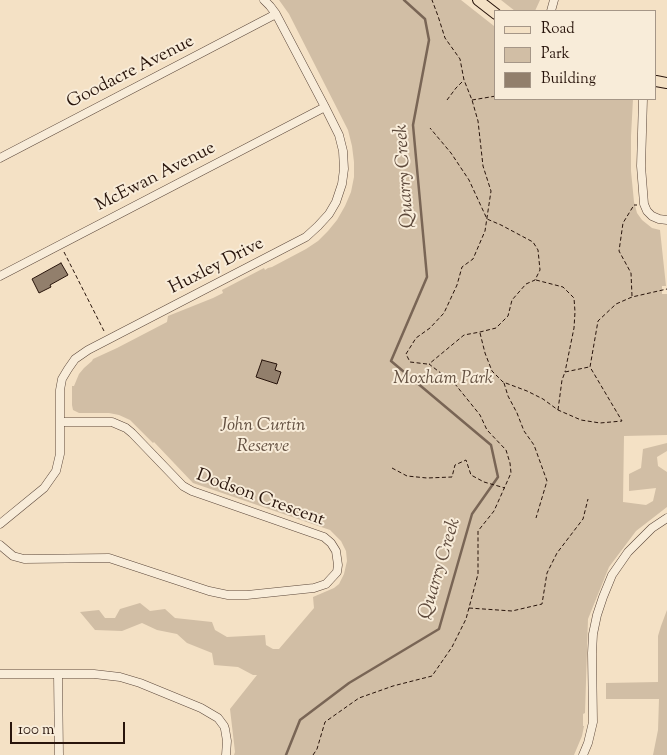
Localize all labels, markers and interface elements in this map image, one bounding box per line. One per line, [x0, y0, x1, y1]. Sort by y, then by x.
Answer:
legend [494, 10, 657, 100]
text: Road [541, 19, 575, 40]
street label: Goodacre Avenue [64, 32, 198, 114]
text: Park [541, 44, 570, 65]
text: Building [541, 69, 596, 90]
water label: Quarry Creek [391, 123, 421, 229]
street label: McEwan Avenue [92, 138, 220, 218]
street label: Huxley Drive [166, 234, 268, 300]
park label: Moxham Park [393, 369, 493, 391]
park label: John Curtin Reserve [221, 416, 305, 458]
street label: Dodson Crescent [193, 466, 327, 532]
water label: Quarry Creek [415, 516, 467, 622]
scale bar [12, 712, 128, 744]
text: 100 m [18, 720, 54, 741]

